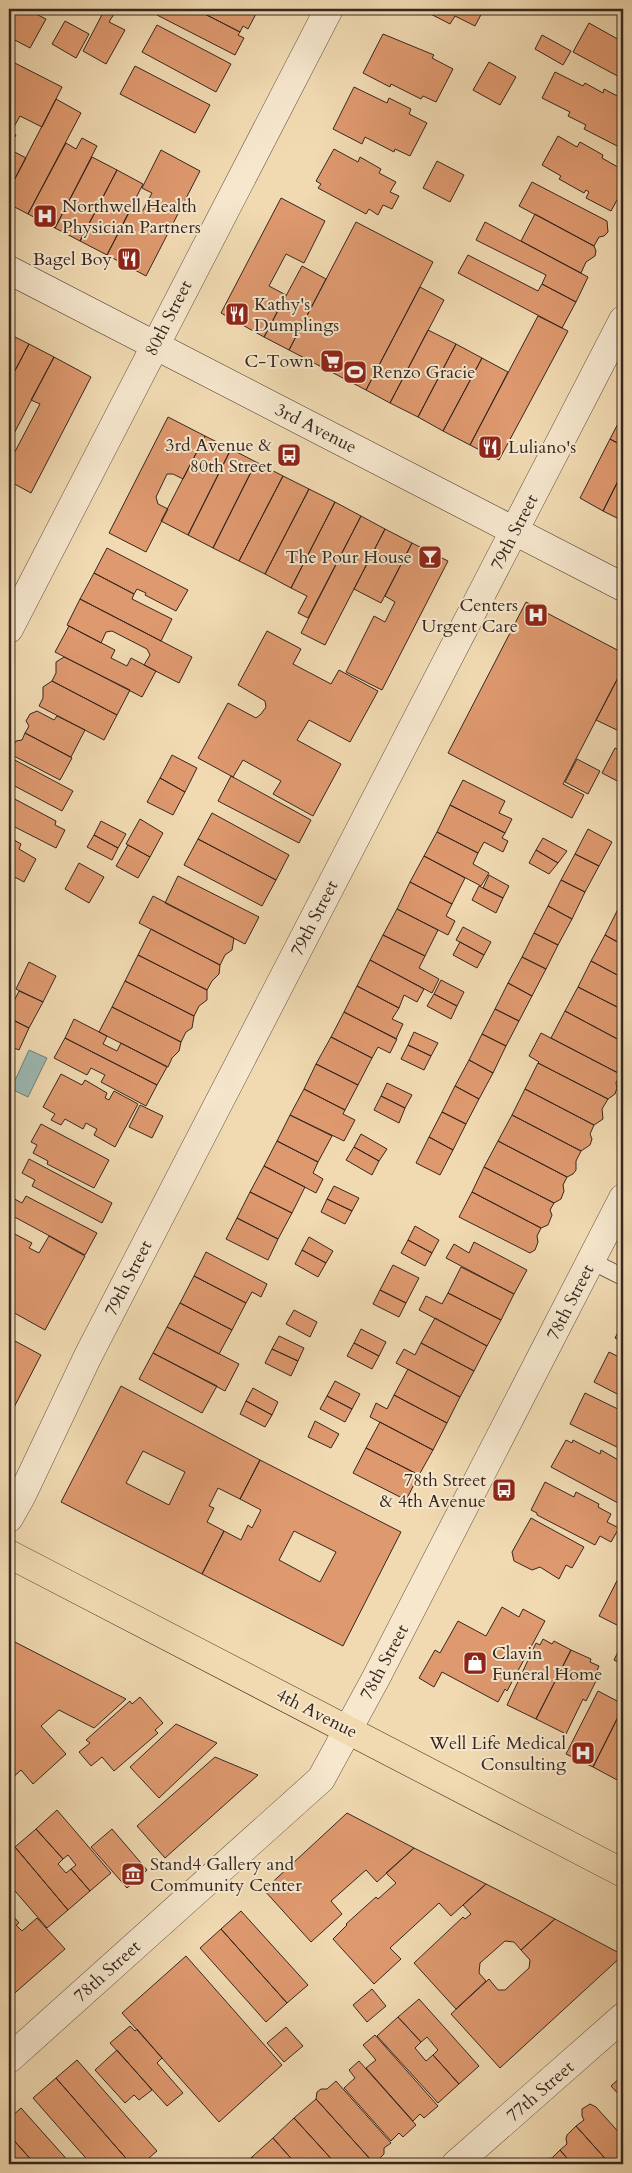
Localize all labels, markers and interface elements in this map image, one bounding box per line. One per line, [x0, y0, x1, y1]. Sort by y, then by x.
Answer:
place label: Northwell Health Physician Partners [62, 194, 201, 240]
hospital icon: Northwell Health Physician Partners [32, 203, 58, 229]
restaurant icon: Bagel Boy [116, 246, 142, 272]
place label: Bagel Boy [33, 247, 112, 272]
street label: 80th Street [139, 276, 198, 361]
place label: Kathy's Dumplings [254, 292, 339, 338]
restaurant icon: Kathy's Dumplings [224, 301, 250, 327]
supermarket icon: C-Town [319, 348, 345, 374]
place label: C-Town [245, 349, 315, 374]
sports icon: Renzo Gracie [342, 359, 368, 385]
place label: Renzo Gracie [372, 360, 476, 385]
street label: 3rd Avenue [271, 397, 361, 460]
place label: 3rd Avenue & 80th Street [165, 433, 273, 479]
restaurant icon: Luliano's [477, 434, 503, 460]
place label: Luliano's [508, 435, 576, 460]
bus stop icon: 3rd Avenue & 80th Street [276, 442, 302, 468]
street label: 79th Street [485, 490, 544, 575]
bar icon: The Pour House [417, 544, 443, 570]
place label: The Pour House [285, 545, 412, 570]
place label: Centers Urgent Care [421, 593, 518, 639]
hospital icon: Centers Urgent Care [523, 602, 549, 628]
street label: 79th Street [285, 876, 344, 961]
street label: 79th Street [99, 1236, 158, 1321]
street label: 78th Street [541, 1260, 600, 1345]
place label: 78th Street & 4th Avenue [380, 1468, 486, 1514]
bus stop icon: 78th Street & 4th Avenue [491, 1477, 517, 1503]
street label: 78th Street [354, 1620, 415, 1704]
place label: Clavin Funeral Home [492, 1641, 602, 1687]
shop icon: Clavin Funeral Home [462, 1650, 488, 1676]
street label: 4th Avenue [272, 1682, 362, 1745]
place label: Well Life Medical Consulting [428, 1731, 567, 1777]
hospital icon: Well Life Medical Consulting [570, 1740, 596, 1766]
place label: Stand4 Gallery and Community Center [150, 1852, 302, 1898]
museum icon: Stand4 Gallery and Community Center [120, 1861, 146, 1887]
street label: 78th Street [68, 1934, 146, 2008]
street label: 77th Street [501, 2055, 580, 2128]

